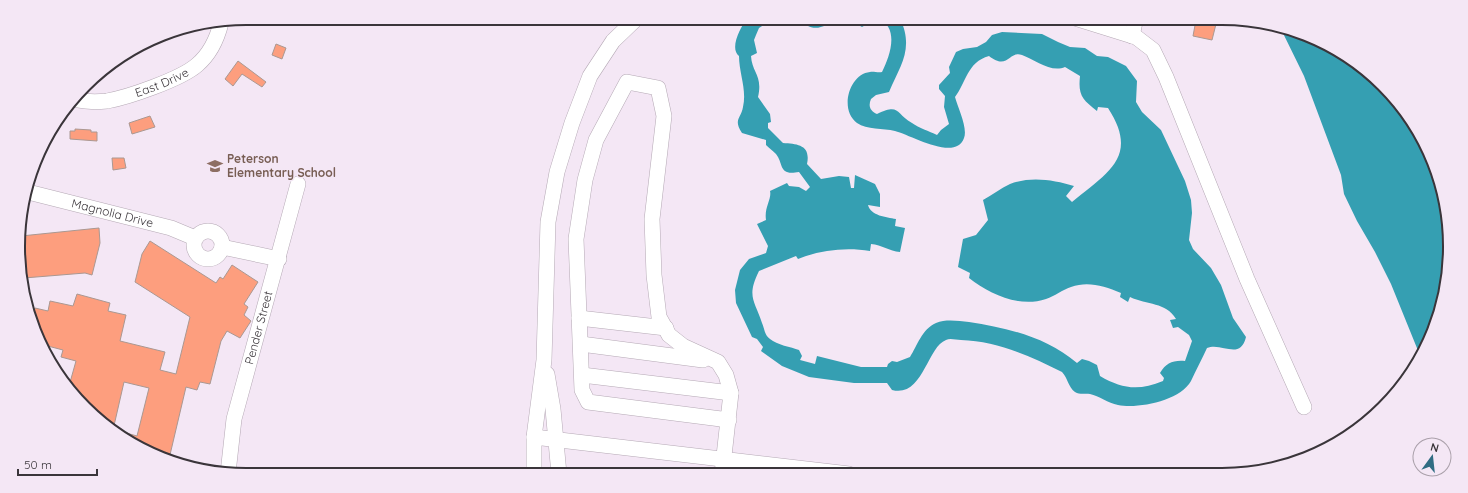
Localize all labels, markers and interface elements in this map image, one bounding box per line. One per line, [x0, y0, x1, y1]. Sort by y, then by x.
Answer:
street label: East Drive [133, 64, 191, 100]
place label: Peterson Elementary School [227, 151, 336, 180]
school or university icon: Peterson Elementary School [206, 157, 224, 175]
street label: Magnolia Drive [70, 195, 155, 230]
street label: Pender Street [241, 289, 276, 366]
north arrow [1412, 437, 1452, 477]
text: N [1429, 440, 1440, 455]
scale bar [18, 451, 97, 477]
text: 50 m [24, 457, 52, 472]

